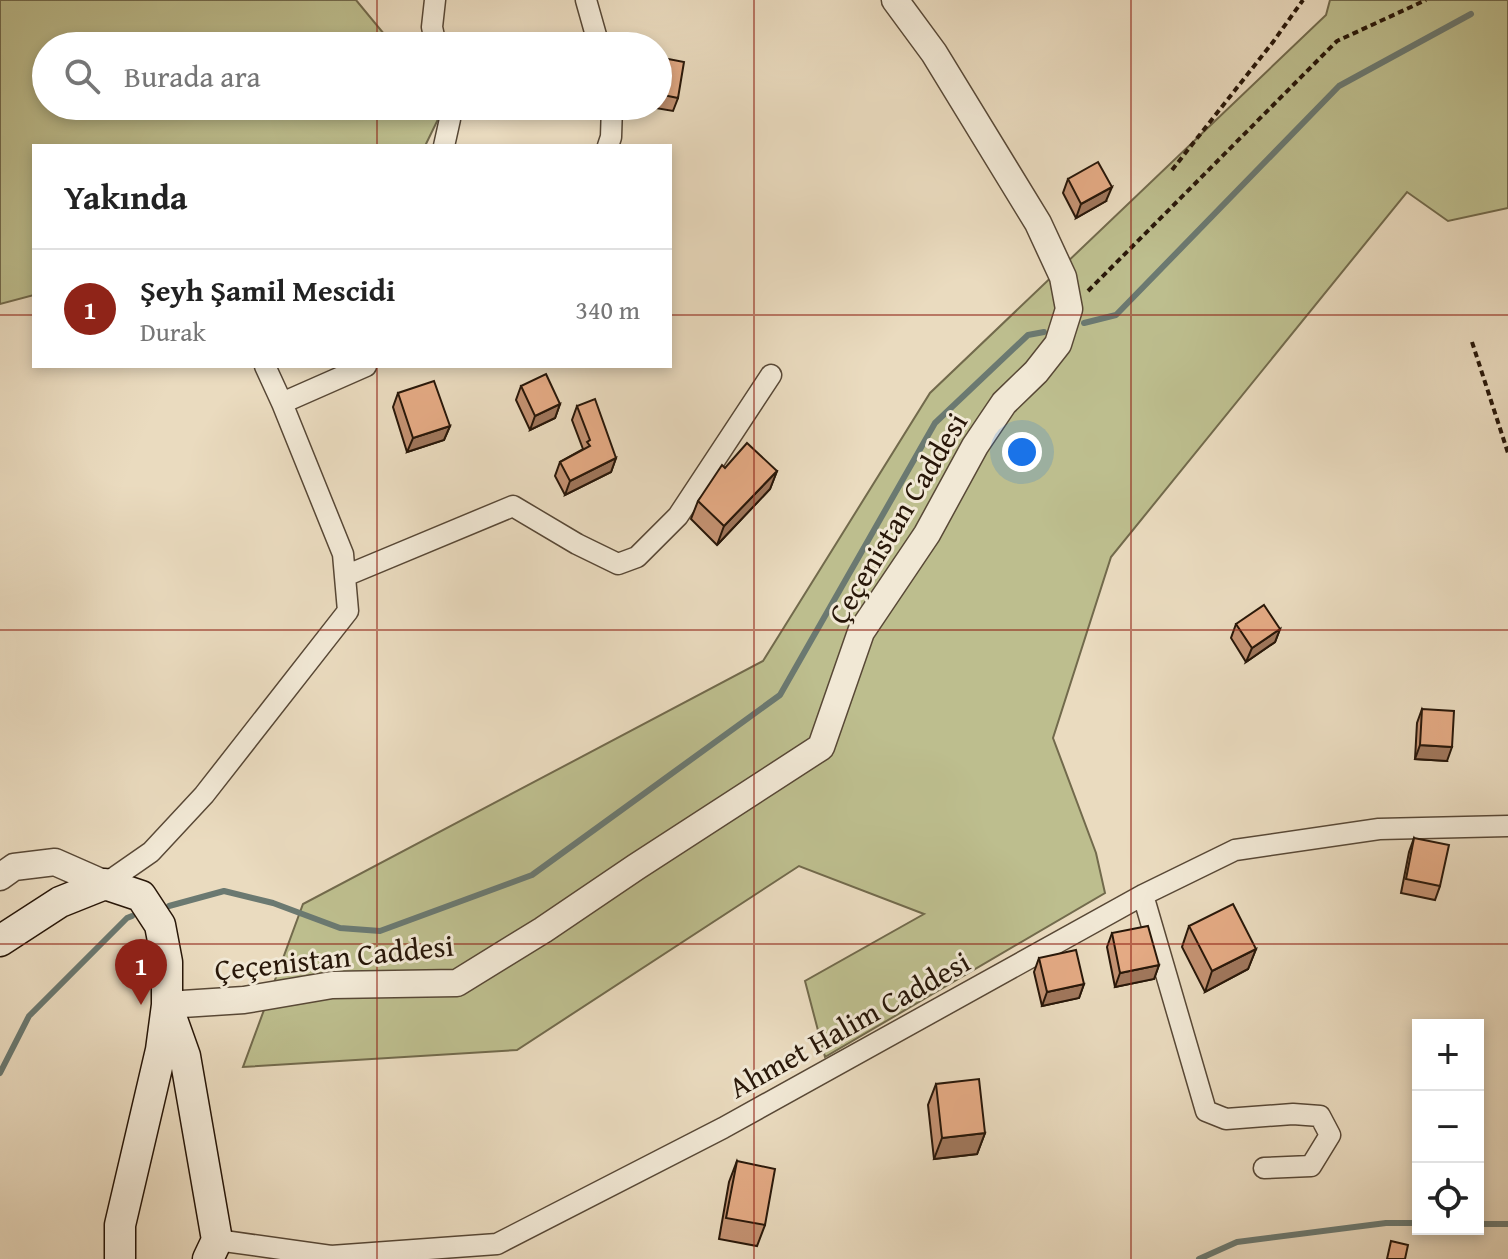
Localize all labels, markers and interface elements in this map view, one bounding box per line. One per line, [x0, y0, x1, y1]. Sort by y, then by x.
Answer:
search box [32, 32, 672, 120]
icon: search [60, 54, 104, 98]
text: Burada ara [124, 54, 261, 98]
text: Yakında [64, 172, 187, 221]
text: Şeyh Şamil Mescidi [140, 268, 395, 312]
text: 1 [83, 290, 97, 329]
text: 340 m [575, 290, 640, 329]
text: Durak [140, 312, 206, 351]
street label: Çeçenistan Caddesi [816, 404, 978, 632]
your location [1002, 432, 1042, 472]
street label: Çeçenistan Caddesi [212, 923, 456, 991]
pin: 1 [115, 939, 167, 1005]
street label: Ahmet Halim Caddesi [720, 939, 978, 1109]
map controls [1412, 1019, 1484, 1235]
button: + [1412, 1019, 1484, 1091]
button: − [1412, 1091, 1484, 1163]
button: locate [1412, 1163, 1484, 1235]

